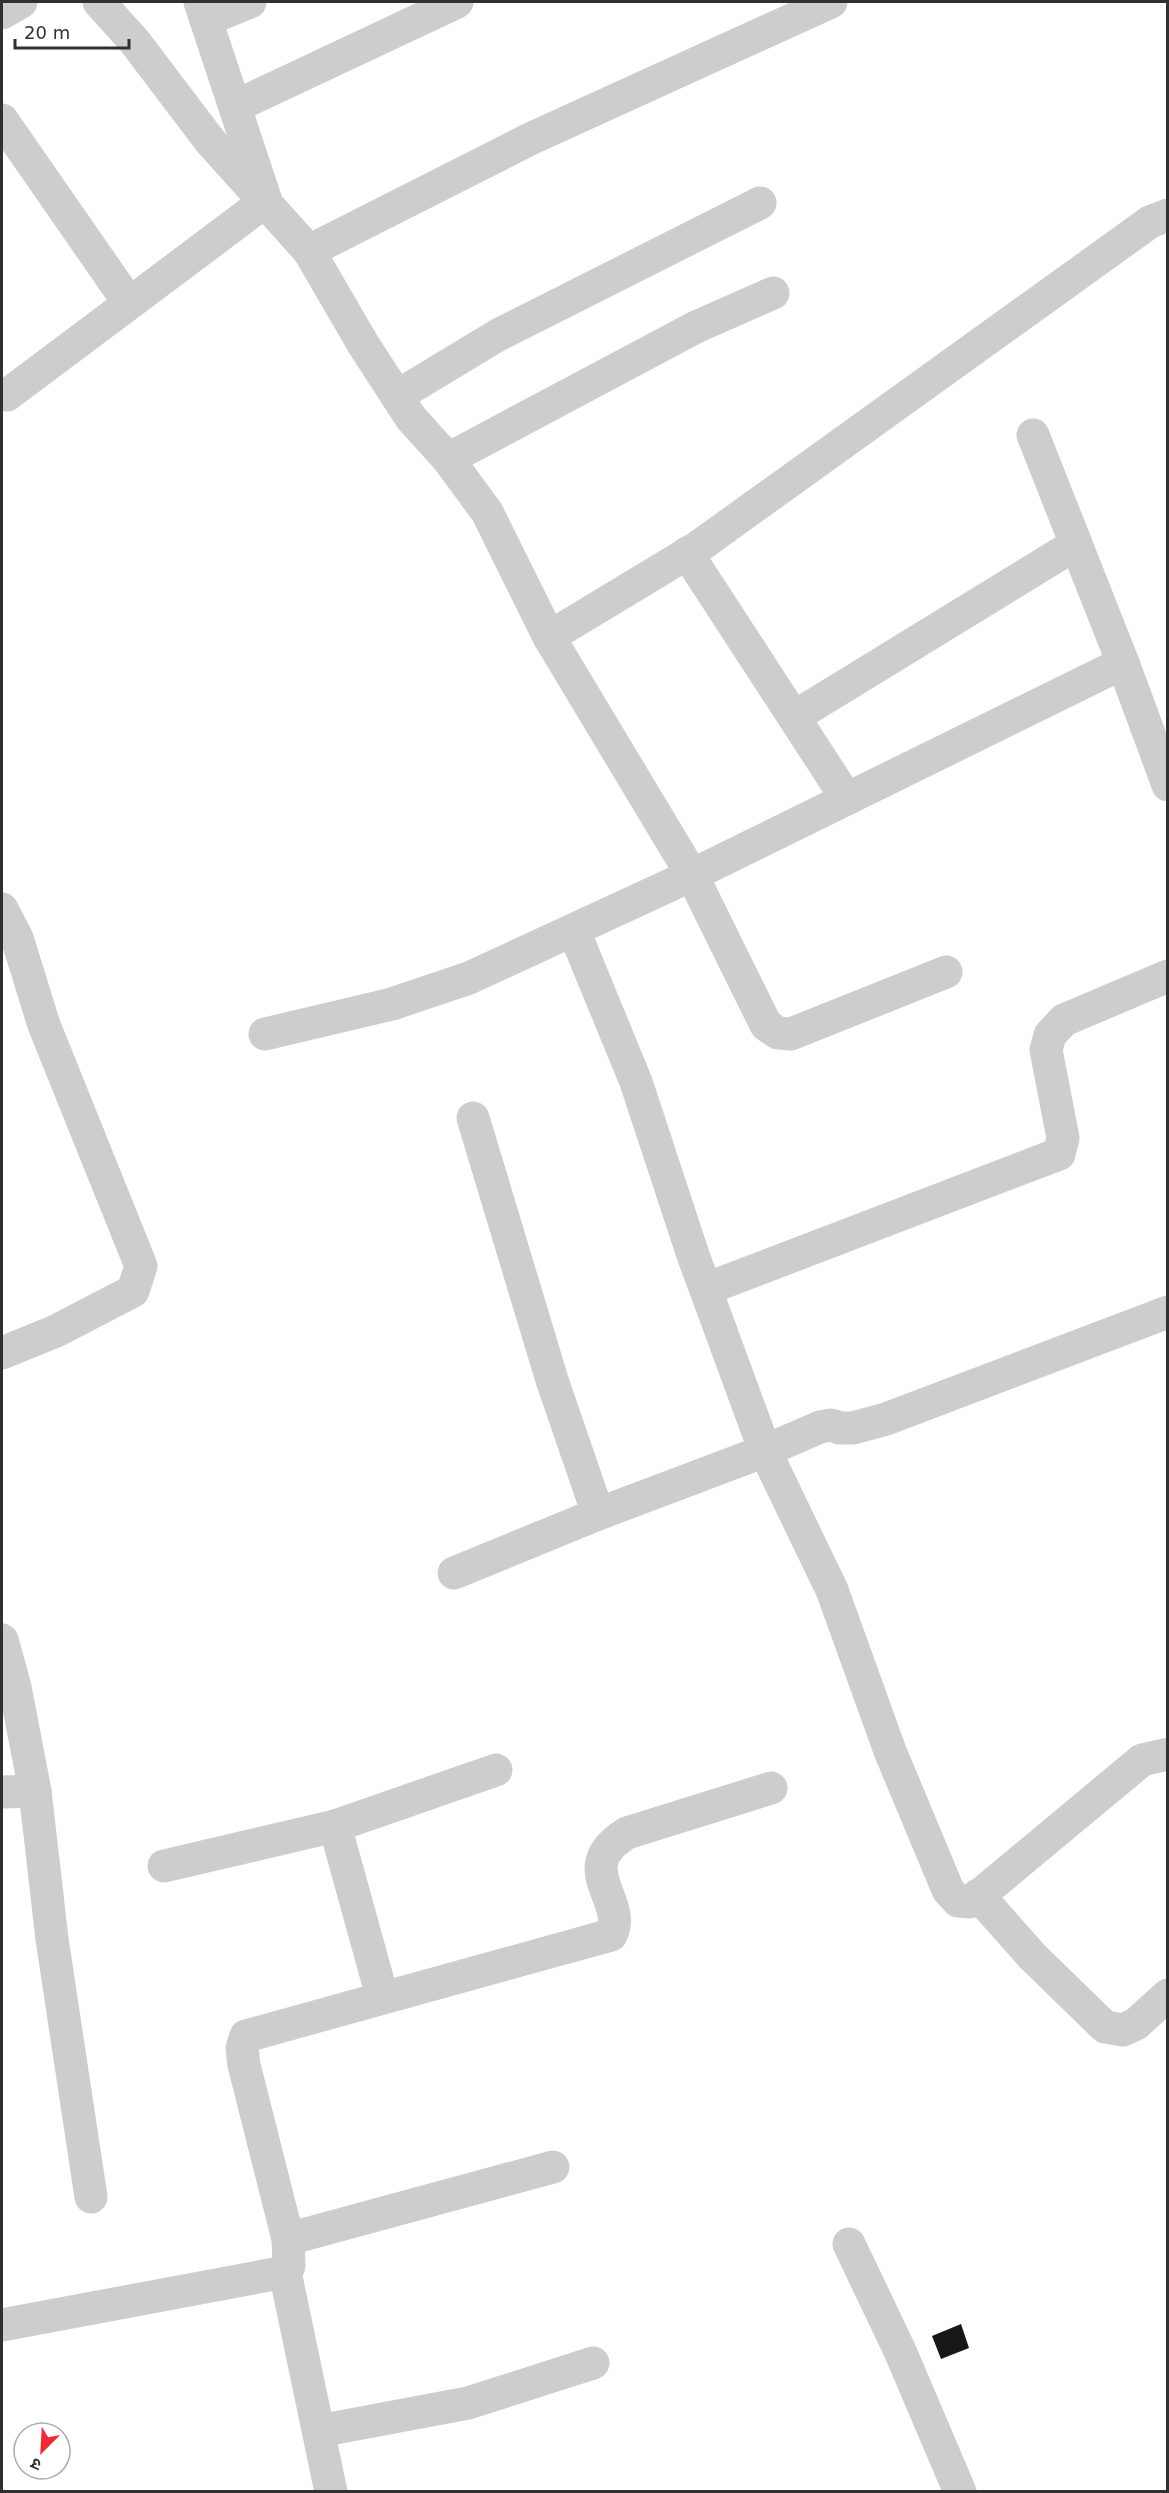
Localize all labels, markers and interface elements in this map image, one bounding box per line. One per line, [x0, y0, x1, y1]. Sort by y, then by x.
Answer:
scale bar [15, 12, 129, 50]
text: 20 m [24, 22, 70, 43]
north arrow [12, 2421, 72, 2481]
text: उ [27, 2453, 44, 2475]

